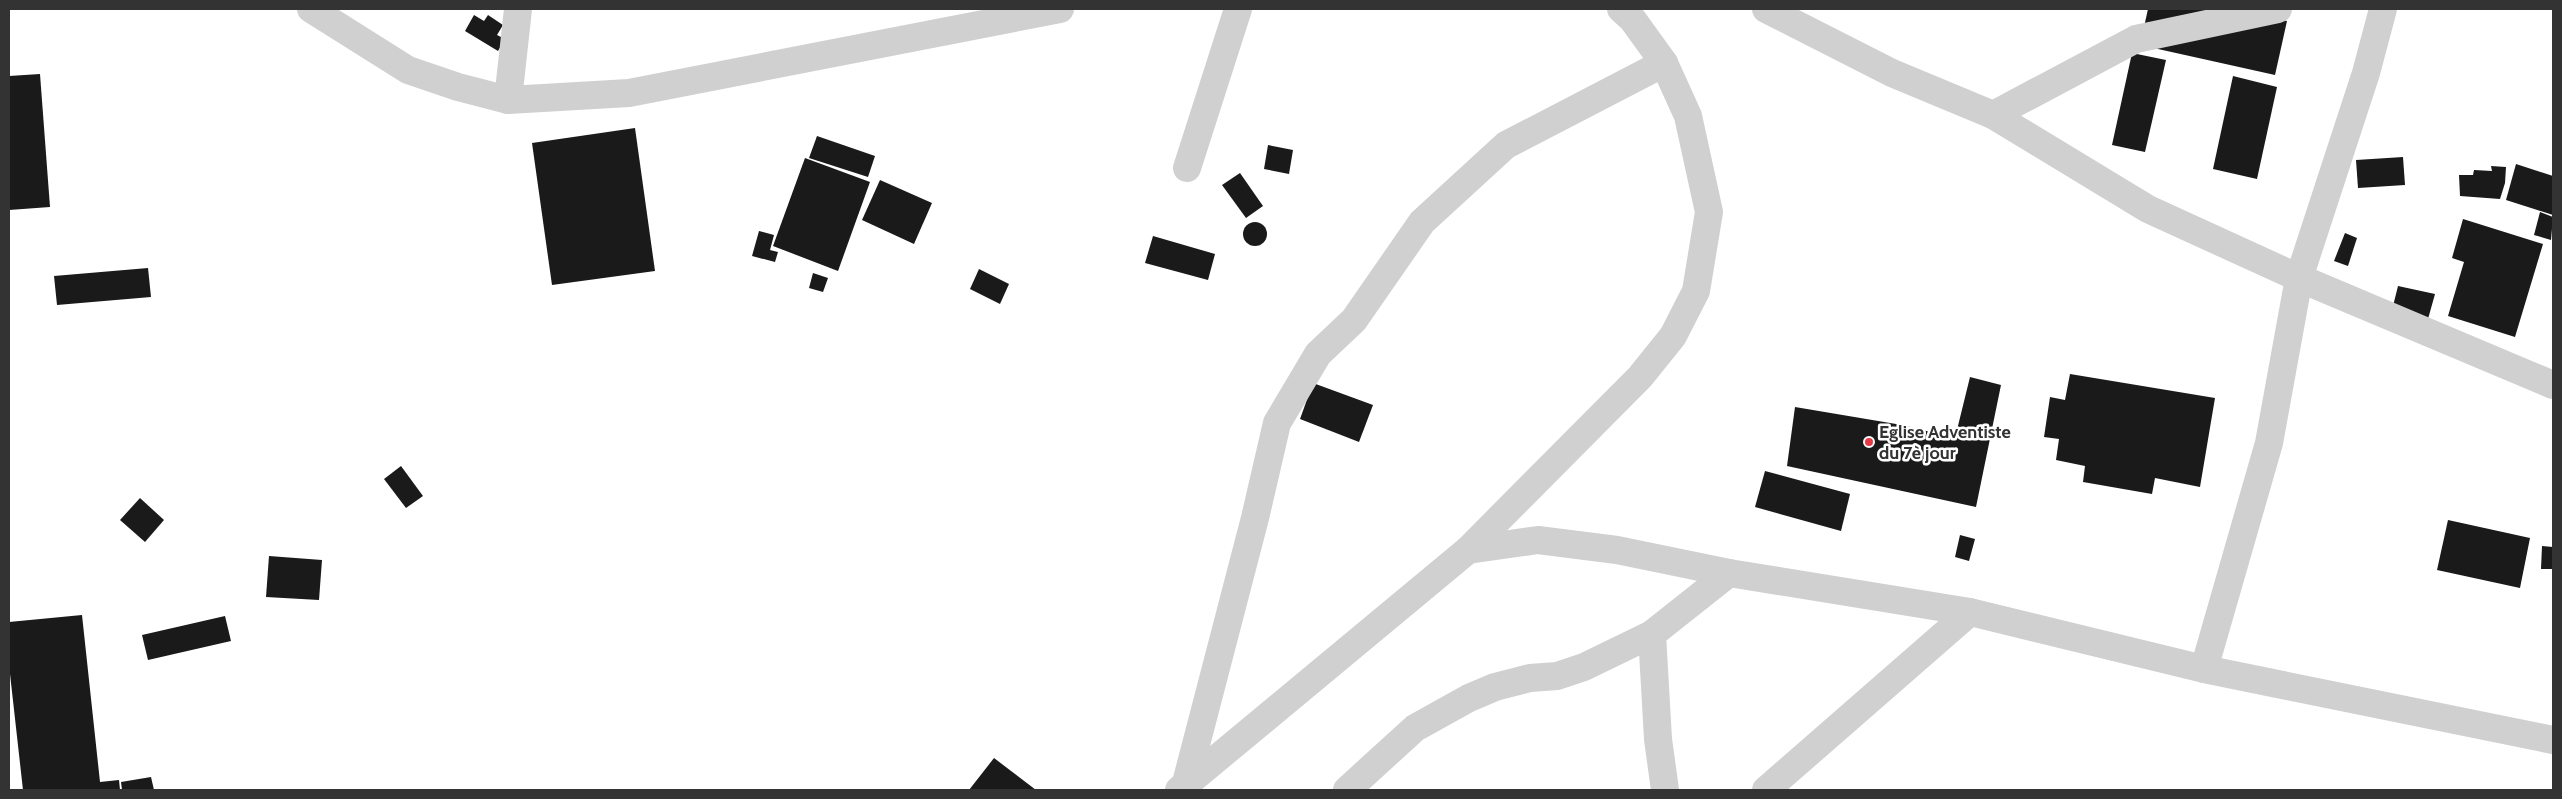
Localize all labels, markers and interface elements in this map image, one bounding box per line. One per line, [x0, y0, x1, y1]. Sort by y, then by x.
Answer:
place label: Eglise Adventiste du 7è jour [1879, 421, 2011, 464]
marker: Eglise Adventiste du 7è jour [1863, 436, 1875, 448]

